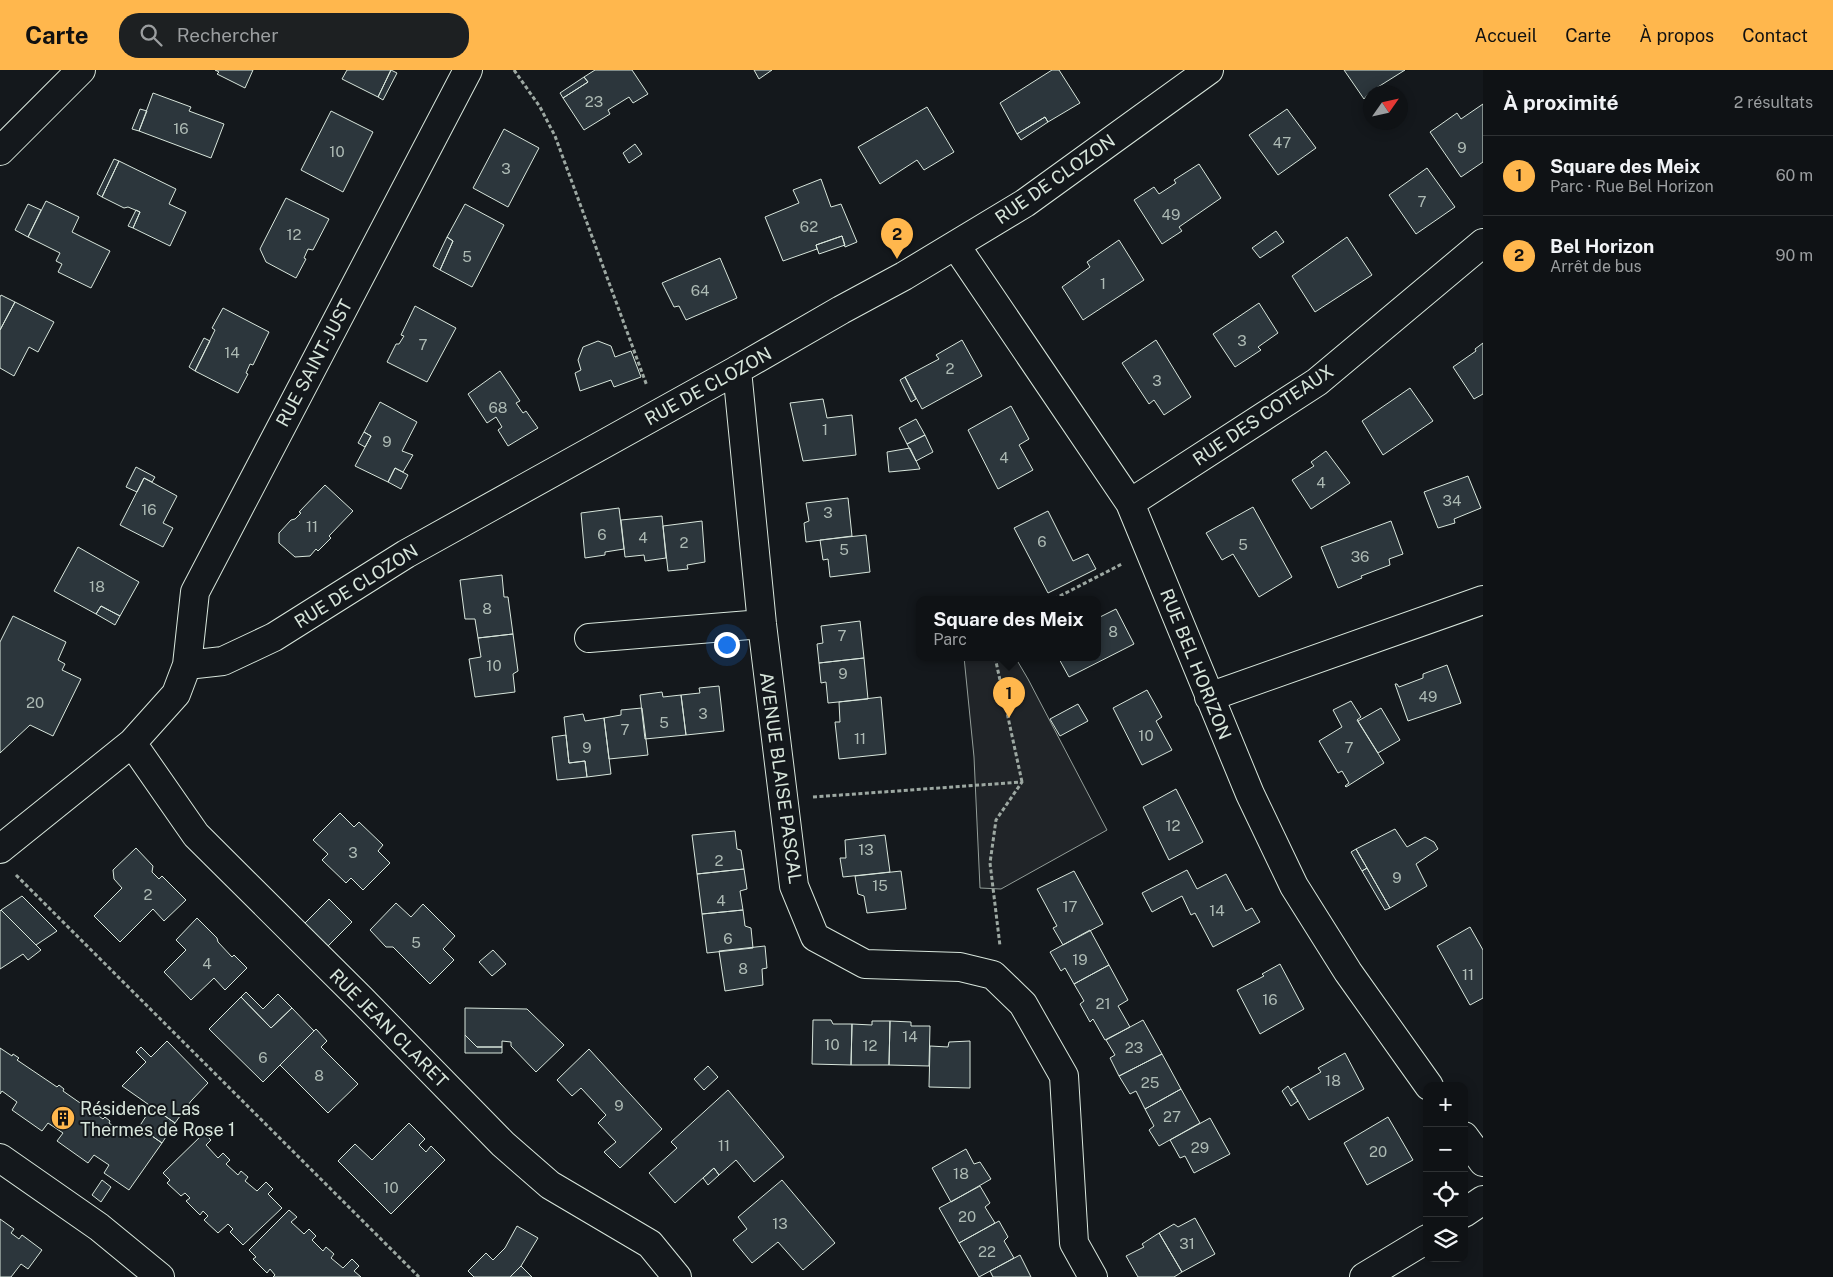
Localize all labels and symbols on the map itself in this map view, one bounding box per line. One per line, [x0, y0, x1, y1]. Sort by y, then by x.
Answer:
north arrow [1363, 85, 1408, 130]
house number: 23 [585, 93, 603, 110]
house number: 16 [173, 120, 189, 137]
street label: RUE DE CLOZON [991, 130, 1119, 228]
house number: 47 [1273, 134, 1291, 151]
house number: 9 [1457, 139, 1467, 156]
house number: 10 [329, 143, 345, 160]
house number: 3 [501, 160, 511, 177]
house number: 7 [1417, 193, 1427, 210]
house number: 49 [1162, 206, 1180, 223]
house number: 62 [800, 218, 818, 235]
pin: 2 [881, 218, 913, 259]
house number: 12 [286, 226, 302, 243]
house number: 5 [462, 248, 472, 265]
house number: 1 [1100, 275, 1106, 292]
house number: 64 [691, 282, 709, 299]
street label: RUE SAINT-JUST [272, 295, 357, 430]
house number: 3 [1237, 332, 1247, 349]
house number: 7 [418, 336, 428, 353]
street label: RUE DE CLOZON [641, 343, 775, 429]
house number: 14 [224, 344, 240, 361]
house number: 2 [946, 360, 955, 377]
street label: RUE DES COTEAUX [1189, 360, 1337, 470]
house number: 3 [1152, 372, 1162, 389]
house number: 68 [489, 399, 507, 416]
house number: 1 [822, 421, 828, 438]
house number: 9 [382, 433, 392, 450]
house number: 4 [999, 449, 1009, 466]
house number: 4 [1316, 474, 1326, 491]
house number: 34 [1443, 492, 1461, 509]
house number: 16 [141, 501, 157, 518]
house number: 3 [823, 504, 833, 521]
house number: 11 [306, 518, 318, 535]
house number: 6 [597, 526, 607, 543]
house number: 4 [638, 529, 648, 546]
house number: 6 [1037, 533, 1047, 550]
house number: 2 [680, 534, 689, 551]
house number: 5 [1238, 536, 1248, 553]
street label: RUE DE CLOZON [290, 540, 422, 632]
house number: 5 [839, 541, 849, 558]
house number: 36 [1351, 548, 1369, 565]
house number: 18 [89, 578, 105, 595]
street label: RUE BEL HORIZON [1156, 586, 1236, 742]
house number: 8 [482, 600, 492, 617]
house number: 8 [1108, 623, 1118, 640]
house number: 7 [837, 627, 847, 644]
your location [714, 632, 740, 658]
house number: 10 [486, 657, 502, 674]
house number: 9 [838, 665, 848, 682]
street label: AVENUE BLAISE PASCAL [756, 671, 806, 885]
pin: 1 [993, 677, 1025, 718]
house number: 49 [1419, 688, 1437, 705]
house number: 20 [26, 694, 44, 711]
house number: 3 [698, 705, 708, 722]
house number: 5 [659, 714, 669, 731]
house number: 7 [620, 721, 630, 738]
house number: 10 [1138, 727, 1154, 744]
house number: 11 [854, 730, 866, 747]
house number: 9 [582, 739, 592, 756]
house number: 7 [1344, 739, 1354, 756]
house number: 12 [1165, 817, 1181, 834]
house number: 13 [858, 841, 874, 858]
house number: 3 [348, 844, 358, 861]
house number: 2 [715, 852, 724, 869]
house number: 9 [1392, 869, 1402, 886]
house number: 15 [872, 877, 888, 894]
house number: 2 [144, 886, 153, 903]
house number: 4 [716, 892, 726, 909]
house number: 17 [1062, 898, 1078, 915]
house number: 14 [1209, 902, 1225, 919]
house number: 6 [723, 930, 733, 947]
house number: 5 [411, 934, 421, 951]
house number: 19 [1072, 951, 1088, 968]
house number: 4 [202, 955, 212, 972]
house number: 8 [738, 960, 748, 977]
street label: RUE JEAN CLARET [325, 964, 453, 1092]
house number: 11 [1462, 966, 1474, 983]
house number: 16 [1262, 991, 1278, 1008]
house number: 21 [1095, 995, 1111, 1012]
house number: 14 [902, 1028, 918, 1045]
house number: 10 [824, 1036, 840, 1053]
house number: 12 [862, 1037, 878, 1054]
house number: 23 [1125, 1039, 1143, 1056]
house number: 6 [258, 1049, 268, 1066]
house number: 8 [314, 1067, 324, 1084]
house number: 18 [1325, 1072, 1341, 1089]
house number: 25 [1141, 1074, 1159, 1091]
house number: 9 [614, 1097, 624, 1114]
place label: Résidence Las Thermes de Rose 1 [80, 1098, 235, 1140]
building icon: Résidence Las Thermes de Rose 1 [50, 1105, 76, 1131]
house number: 27 [1163, 1108, 1181, 1125]
house number: 11 [718, 1137, 730, 1154]
house number: 29 [1191, 1139, 1209, 1156]
house number: 20 [1369, 1143, 1387, 1160]
house number: 18 [953, 1165, 969, 1182]
house number: 10 [383, 1179, 399, 1196]
house number: 20 [958, 1208, 976, 1225]
house number: 13 [772, 1215, 788, 1232]
house number: 31 [1179, 1235, 1195, 1252]
house number: 22 [978, 1243, 996, 1260]

